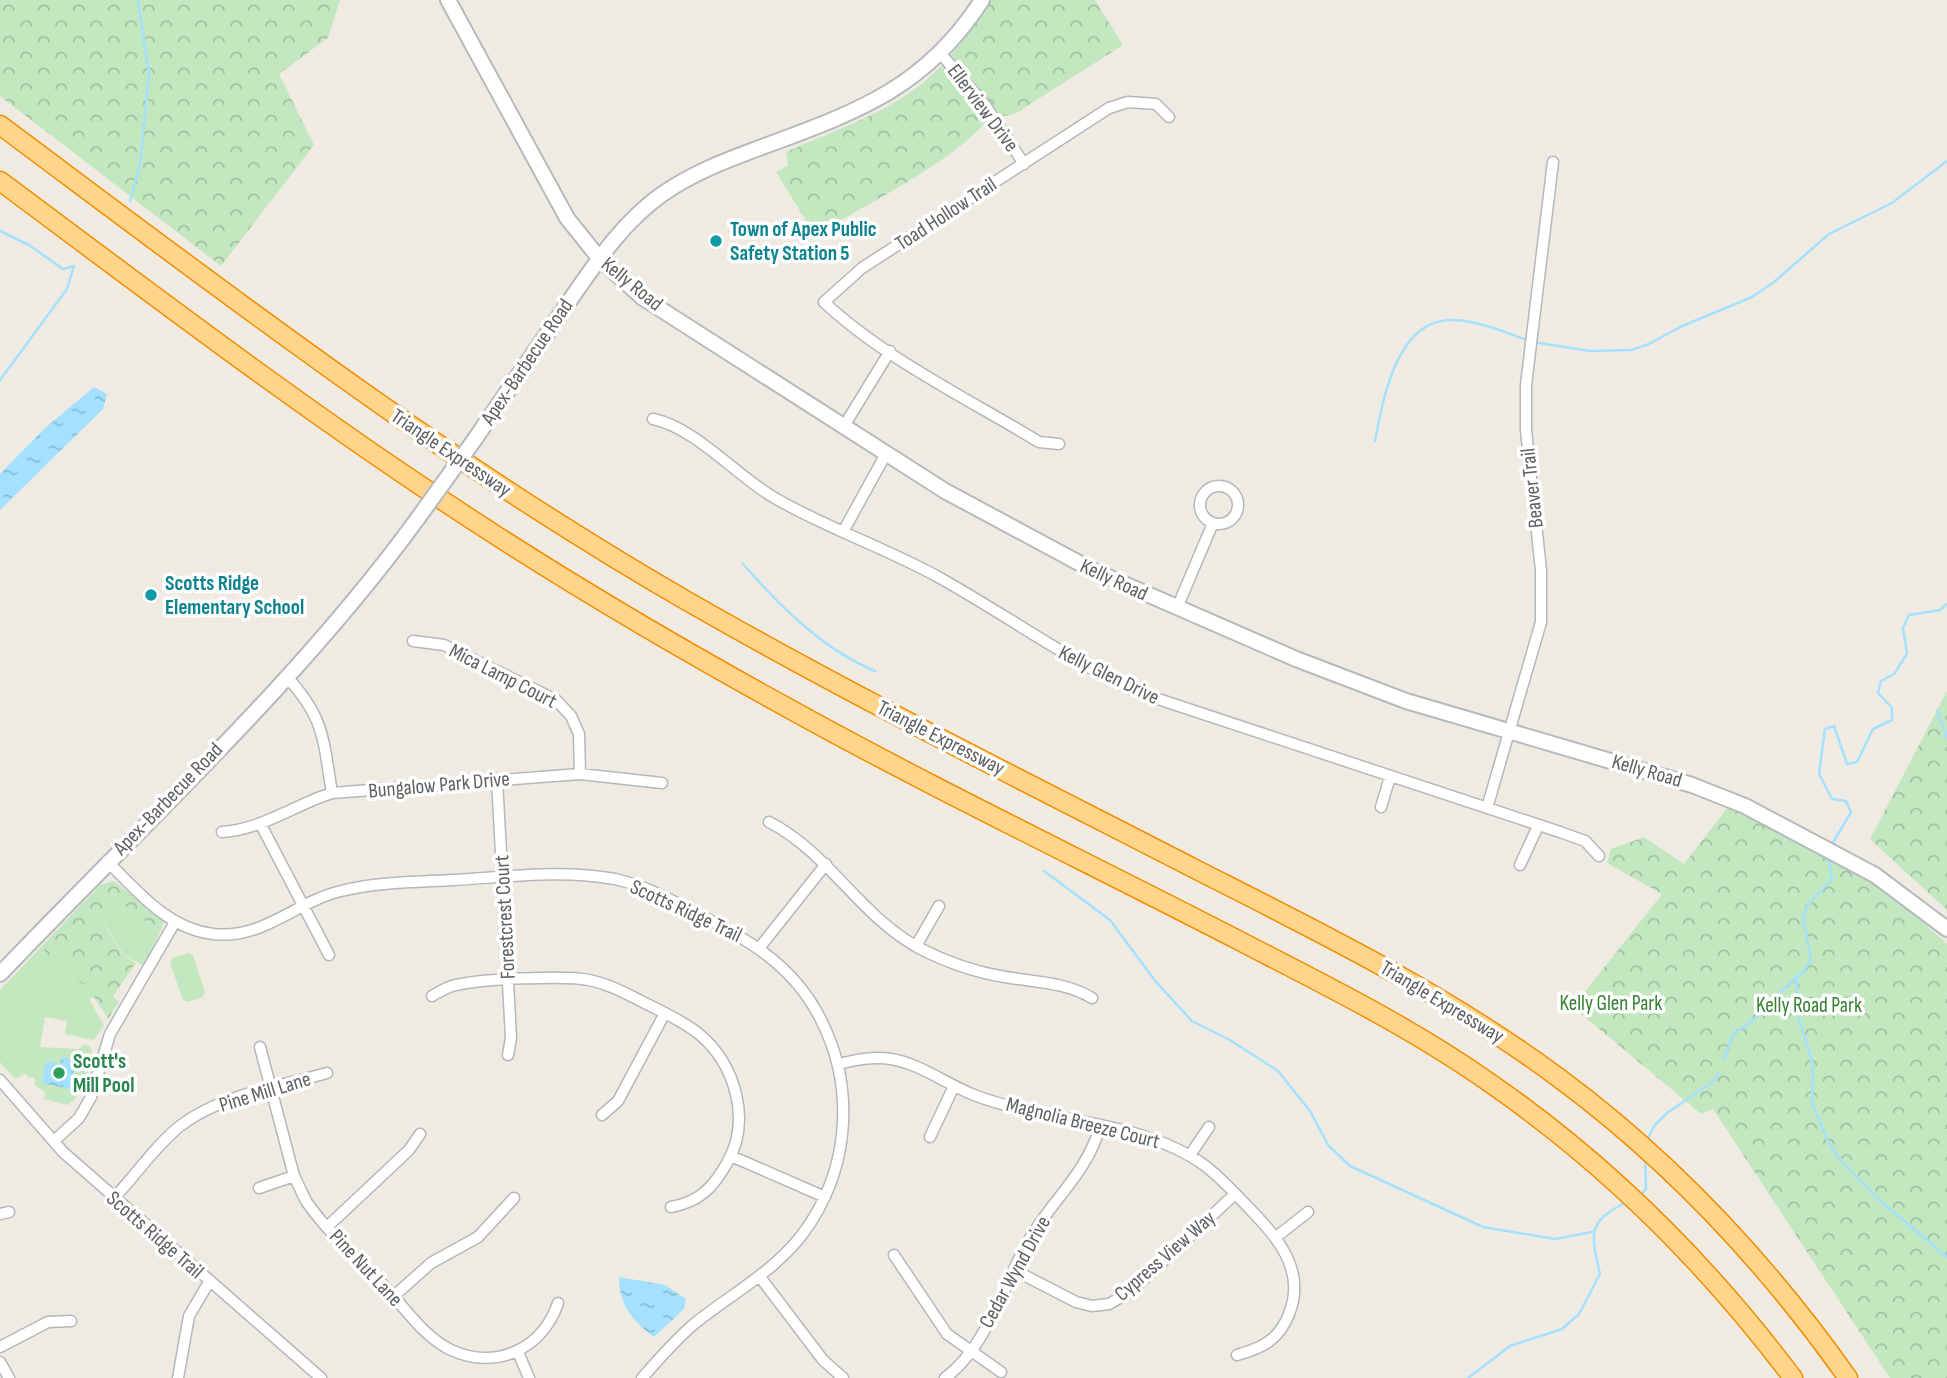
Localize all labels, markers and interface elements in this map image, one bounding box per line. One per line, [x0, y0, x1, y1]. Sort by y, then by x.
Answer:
street label: Ellerview Drive [942, 59, 1024, 157]
street label: Toad Hollow Trail [891, 172, 1001, 256]
place label: Town of Apex Public Safety Station 5 [730, 217, 877, 266]
marker: Town of Apex Public Safety Station 5 [708, 233, 724, 249]
street label: Kelly Road [596, 252, 668, 316]
street label: Apex-Barbecue Road [475, 294, 578, 431]
street label: Triangle Expressway [386, 404, 516, 502]
street label: Beaver Trail [1515, 447, 1549, 529]
street label: Kelly Road [1076, 553, 1152, 607]
place label: Scotts Ridge Elementary School [165, 571, 304, 620]
marker: Scotts Ridge Elementary School [143, 587, 159, 603]
street label: Mica Lamp Court [445, 638, 561, 714]
street label: Kelly Glen Drive [1055, 640, 1163, 710]
street label: Triangle Expressway [873, 695, 1009, 781]
street label: Apex-Barbecue Road [107, 738, 228, 861]
street label: Kelly Road [1609, 749, 1685, 793]
street label: Bungalow Park Drive [367, 766, 511, 804]
street label: Forestcrest Court [489, 854, 521, 980]
street label: Scotts Ridge Trail [626, 874, 746, 948]
street label: Triangle Expressway [1376, 955, 1508, 1049]
park label: Kelly Glen Park [1560, 991, 1662, 1016]
park label: Kelly Road Park [1756, 993, 1862, 1018]
place label: Scott's Mill Pool [73, 1049, 134, 1098]
marker: Scott's Mill Pool [51, 1065, 67, 1081]
street label: Pine Mill Lane [216, 1066, 314, 1118]
street label: Magnolia Breeze Court [1004, 1092, 1162, 1154]
street label: Scotts Ridge Trail [101, 1186, 209, 1284]
street label: Cypress View Way [1110, 1205, 1220, 1307]
street label: Cedar Wynd Drive [974, 1212, 1056, 1332]
street label: Pine Nut Lane [324, 1224, 408, 1312]

